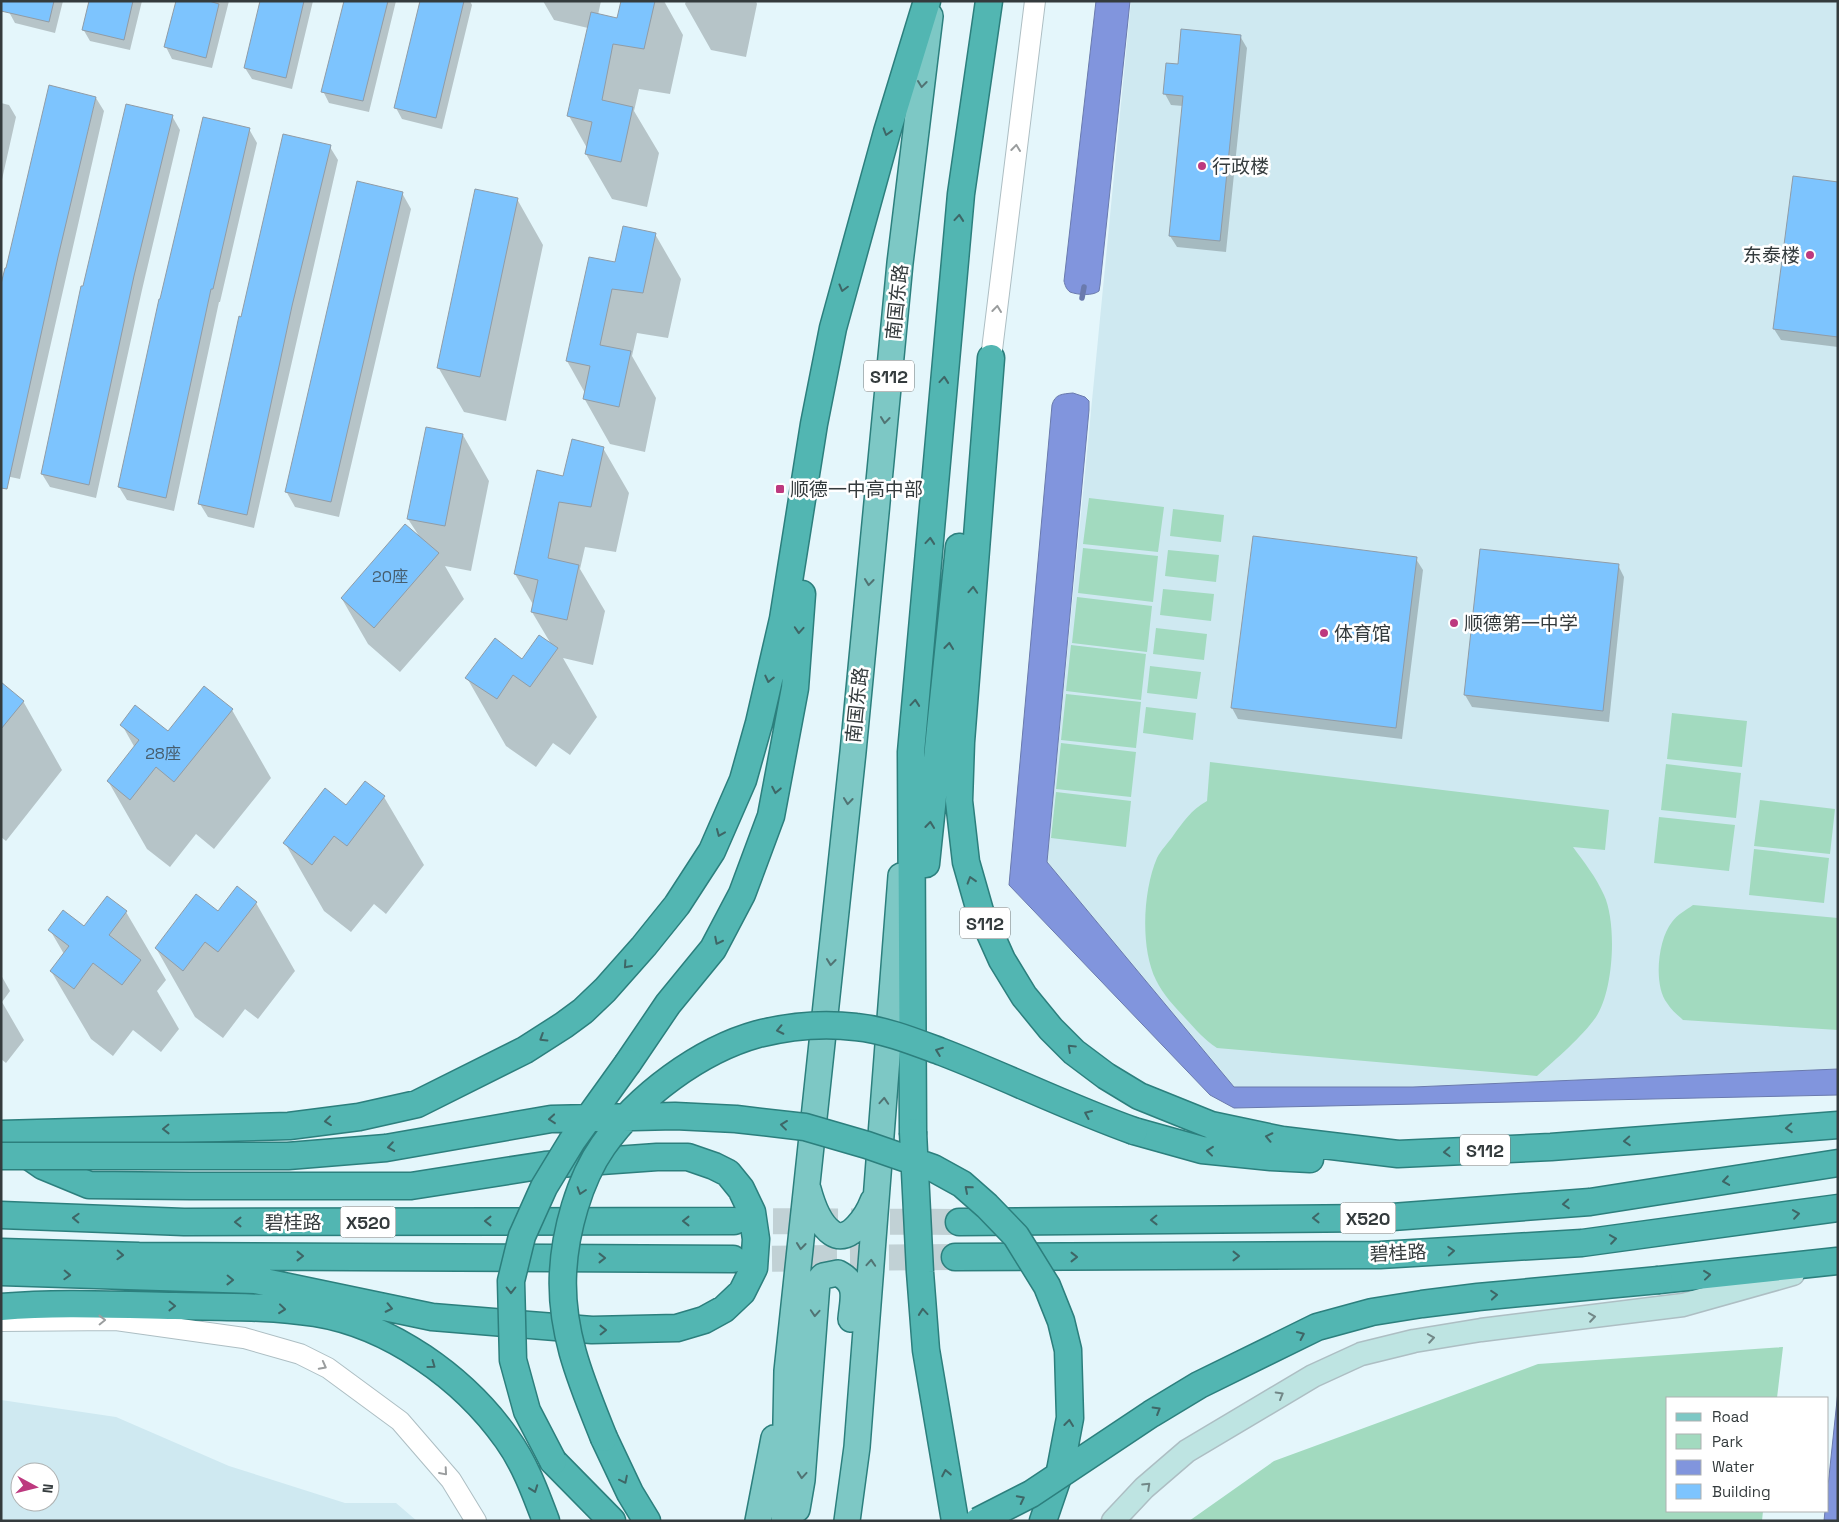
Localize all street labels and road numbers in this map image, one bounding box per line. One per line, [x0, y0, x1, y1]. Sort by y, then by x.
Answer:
street label: 南国东路 [881, 263, 913, 341]
road number: S112 [864, 361, 914, 392]
street label: 南国东路 [841, 666, 873, 744]
road number: S112 [960, 908, 1010, 938]
road number: S112 [1460, 1134, 1510, 1166]
road number: X520 [1340, 1202, 1396, 1234]
road number: X520 [340, 1206, 396, 1238]
street label: 碧桂路 [264, 1210, 322, 1235]
street label: 碧桂路 [1369, 1239, 1427, 1267]

